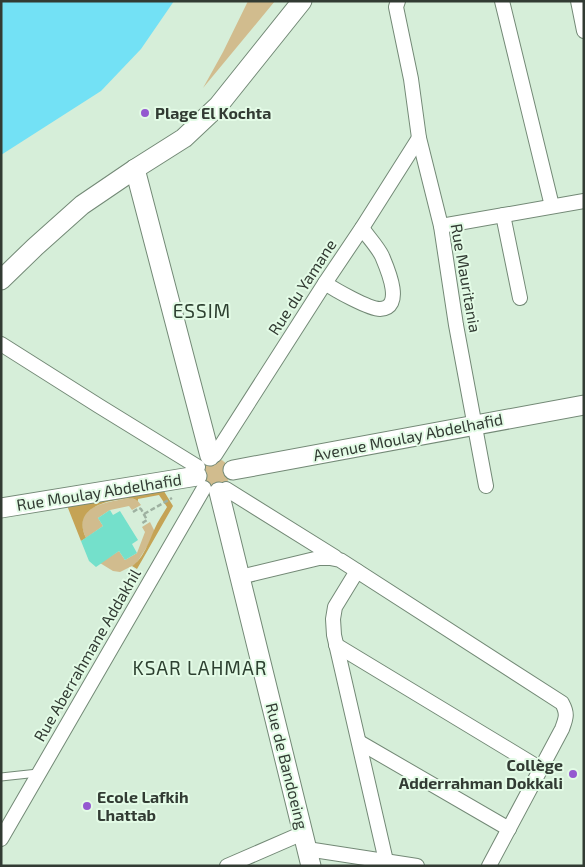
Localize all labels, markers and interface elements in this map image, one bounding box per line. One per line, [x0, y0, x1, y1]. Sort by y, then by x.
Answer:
place label: Plage El Kochta [155, 103, 271, 122]
marker: Plage El Kochta [139, 107, 151, 119]
street label: Rue Mauritania [448, 222, 485, 334]
street label: Rue du Yamane [264, 235, 340, 338]
district label: ESSIM [173, 299, 231, 322]
street label: Avenue Moulay Abdelhafid [311, 409, 504, 464]
street label: Rue Moulay Abdelhafid [15, 469, 183, 514]
street label: Rue Aberrahmane Addakhil [29, 565, 144, 745]
district label: KSAR LAHMAR [132, 656, 268, 679]
street label: Rue de Bandoeing [263, 701, 312, 831]
place label: Collège Adderrahman Dokkali [399, 755, 563, 792]
marker: Collège Adderrahman Dokkali [567, 768, 579, 780]
place label: Ecole Lafkih Lhattab [97, 787, 189, 824]
marker: Ecole Lafkih Lhattab [81, 800, 93, 812]

